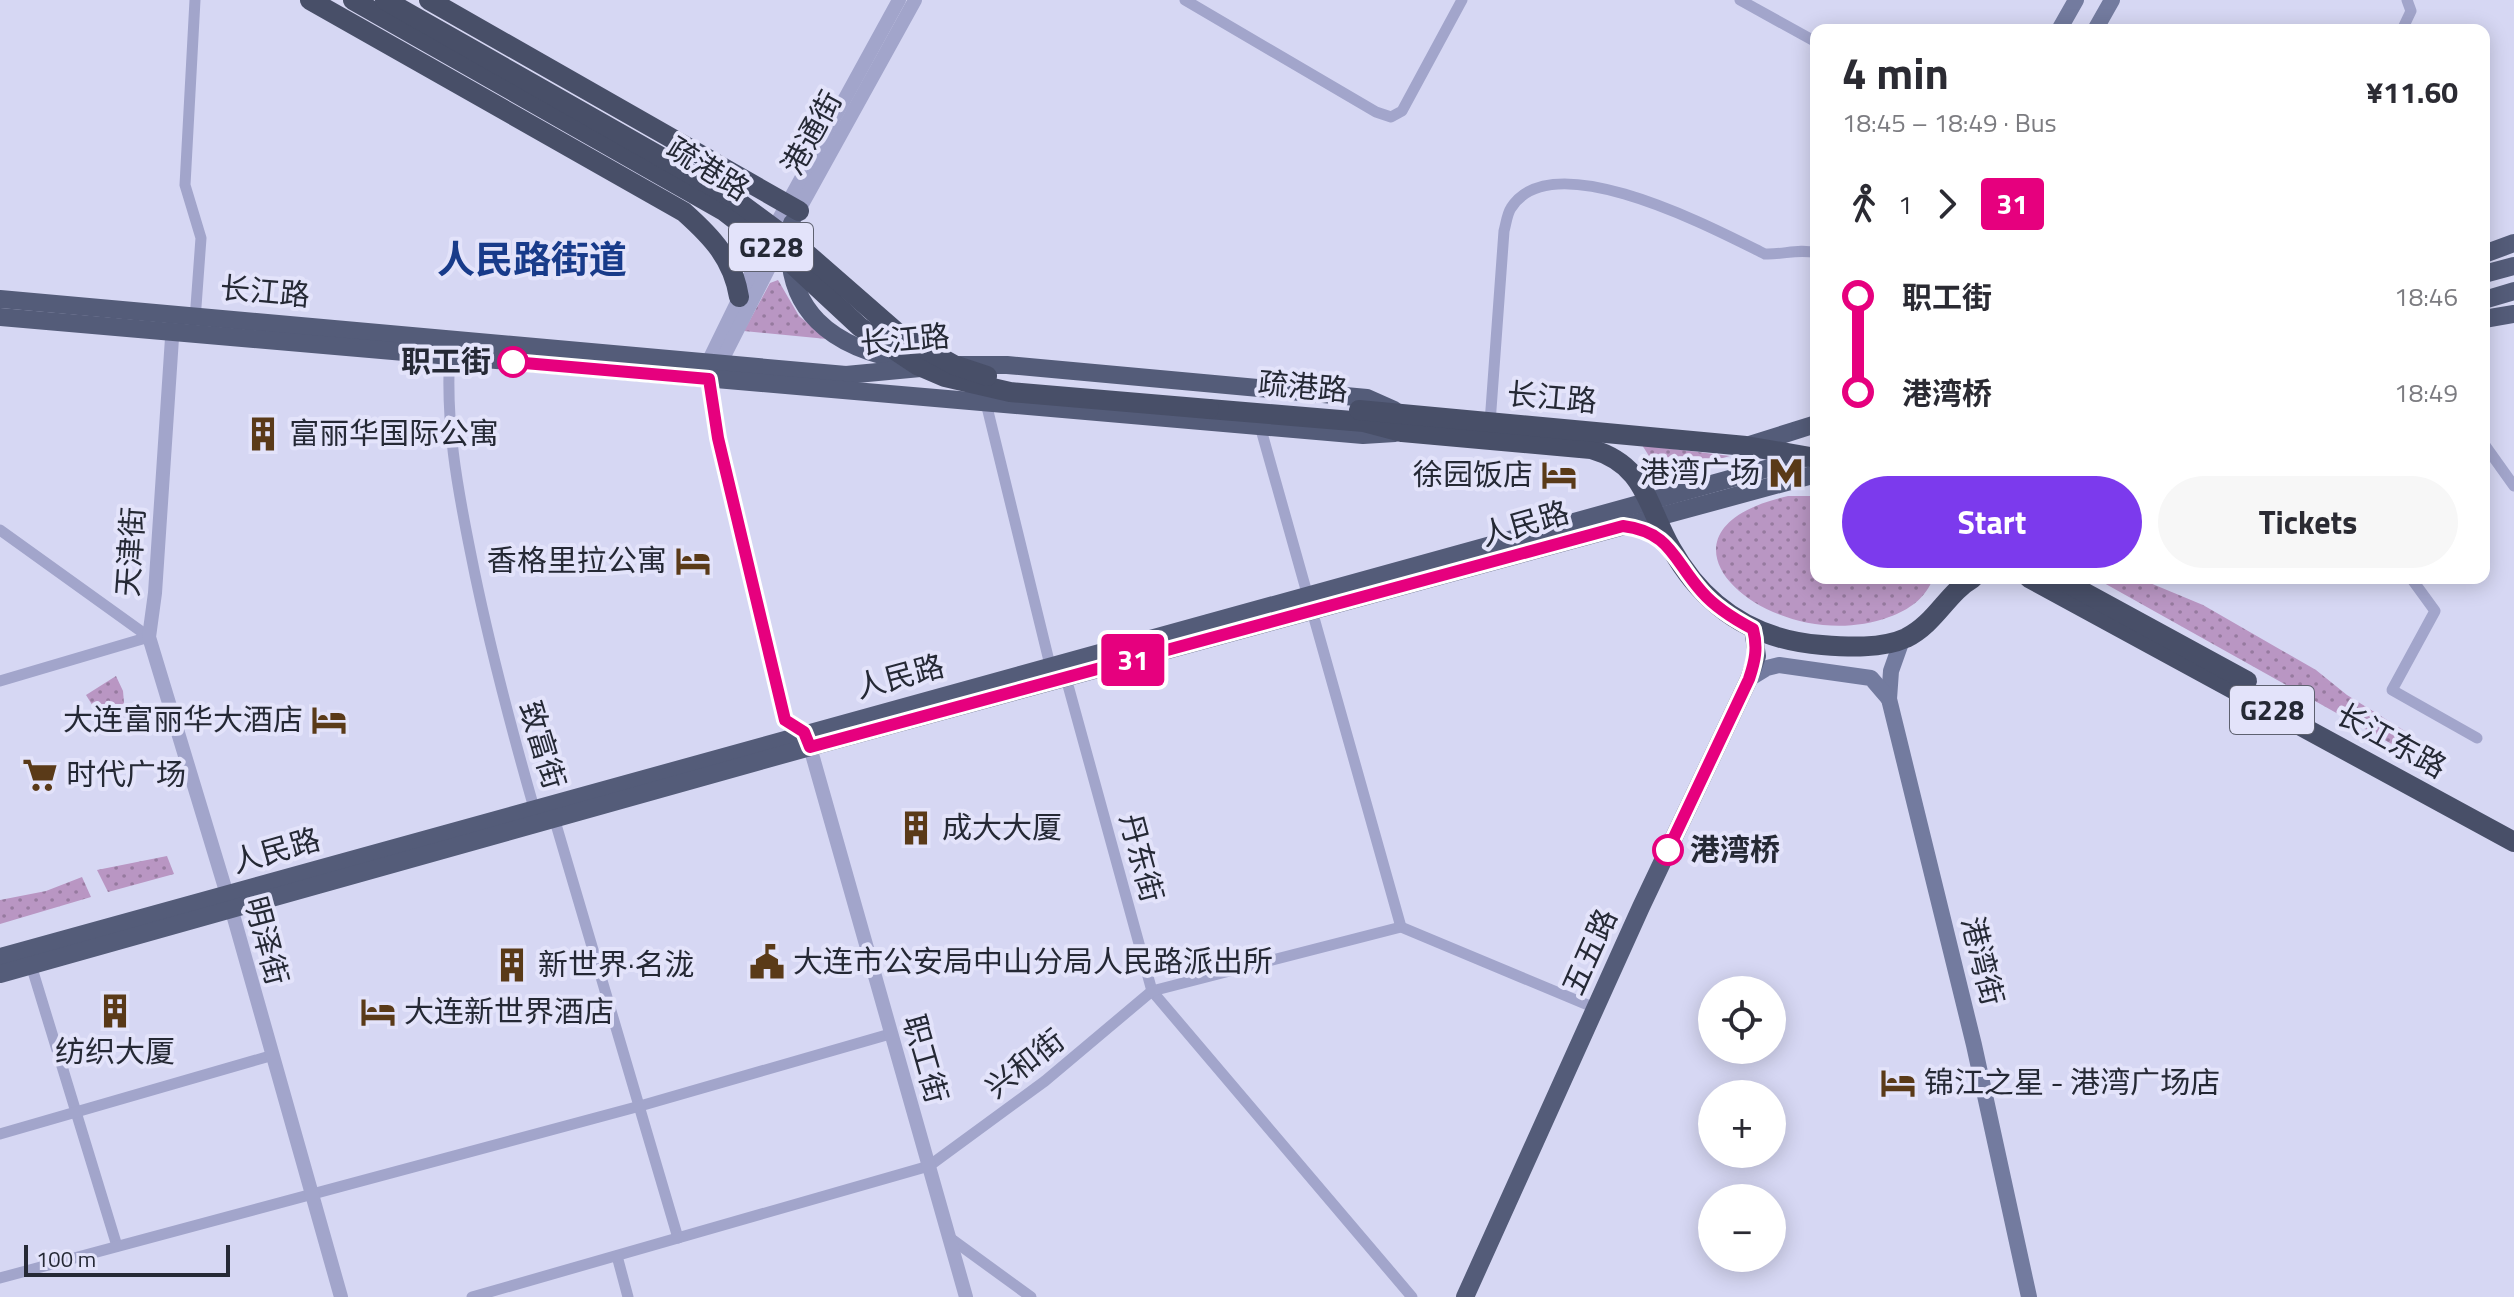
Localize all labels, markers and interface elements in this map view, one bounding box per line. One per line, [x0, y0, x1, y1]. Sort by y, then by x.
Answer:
text: 4 min [1842, 39, 1949, 106]
text: ¥11.60 [2366, 69, 2458, 115]
street label: 港通街 [769, 82, 853, 183]
text: 18:45 – 18:49 · Bus [1842, 103, 2057, 142]
street label: 疏港路 [658, 125, 759, 212]
icon: walk [1842, 182, 1886, 226]
icon: forward [1925, 182, 1969, 226]
text: 31 [1997, 182, 2028, 225]
text: 1 [1898, 185, 1913, 224]
road number: G228 [729, 223, 813, 271]
district label: 人民路街道 [437, 230, 627, 288]
street label: 长江路 [218, 264, 312, 318]
text: 职工街 [1902, 274, 1992, 320]
text: 18:46 [2394, 277, 2458, 316]
street label: 长江路 [858, 312, 952, 366]
place label: 职工街 [401, 338, 491, 384]
marker: 职工街 [498, 347, 528, 377]
street label: 疏港路 [1256, 359, 1350, 413]
street label: 长江路 [1505, 370, 1599, 424]
text: 港湾桥 [1902, 370, 1992, 416]
text: 18:49 [2394, 373, 2458, 412]
place label: 富丽华国际公寓 [289, 410, 499, 456]
building icon: 富丽华国际公寓 [244, 415, 282, 453]
place label: 港湾广场 [1640, 449, 1760, 495]
place label: 徐园饭店 [1413, 451, 1533, 497]
metro station icon: 港湾广场 [1767, 454, 1805, 492]
hotel icon: 徐园饭店 [1540, 456, 1578, 494]
button: Start [1842, 476, 2142, 568]
button: Tickets [2158, 476, 2458, 568]
street label: 人民路 [1475, 489, 1574, 558]
street label: 天津街 [104, 505, 156, 598]
place label: 香格里拉公寓 [487, 537, 667, 583]
hotel icon: 香格里拉公寓 [674, 542, 712, 580]
line badge: 31 [1097, 634, 1169, 686]
text: 31 [1117, 638, 1149, 681]
street label: 人民路 [850, 642, 949, 710]
road number: G228 [2230, 686, 2314, 734]
street label: 长江东路 [2328, 691, 2455, 789]
street label: 致富街 [508, 695, 578, 794]
place label: 大连富丽华大酒店 [63, 696, 303, 742]
hotel icon: 大连富丽华大酒店 [310, 701, 348, 739]
place label: 时代广场 [66, 751, 186, 797]
supermarket icon: 时代广场 [21, 756, 59, 794]
place label: 成大大厦 [942, 804, 1062, 850]
street label: 丹东街 [1108, 808, 1176, 907]
building icon: 成大大厦 [897, 809, 935, 847]
street label: 人民路 [226, 816, 325, 885]
place label: 港湾桥 [1690, 826, 1780, 872]
marker: 港湾桥 [1653, 835, 1683, 865]
street label: 明泽街 [233, 891, 301, 990]
street label: 五五路 [1550, 901, 1628, 1002]
street label: 港湾街 [1950, 912, 2016, 1010]
place label: 大连市公安局中山分局人民路派出所 [793, 938, 1273, 984]
place label: 新世界·名泷 [538, 941, 695, 987]
public building icon: 大连市公安局中山分局人民路派出所 [748, 943, 786, 981]
building icon: 新世界·名泷 [493, 946, 531, 984]
map controls [1698, 976, 1786, 1272]
button: locate [1698, 976, 1786, 1064]
place label: 大连新世界酒店 [404, 988, 614, 1034]
building icon: 纺织大厦 [96, 992, 134, 1030]
hotel icon: 大连新世界酒店 [359, 993, 397, 1031]
street label: 职工街 [891, 1009, 960, 1108]
street label: 兴和街 [975, 1017, 1074, 1109]
place label: 纺织大厦 [55, 1028, 175, 1074]
place label: 锦江之星 - 港湾广场店 [1924, 1059, 2220, 1105]
hotel icon: 锦江之星 - 港湾广场店 [1879, 1064, 1917, 1102]
button: + [1698, 1080, 1786, 1168]
button: − [1698, 1184, 1786, 1272]
scale bar [24, 1241, 230, 1277]
text: 100 m [36, 1242, 96, 1276]

